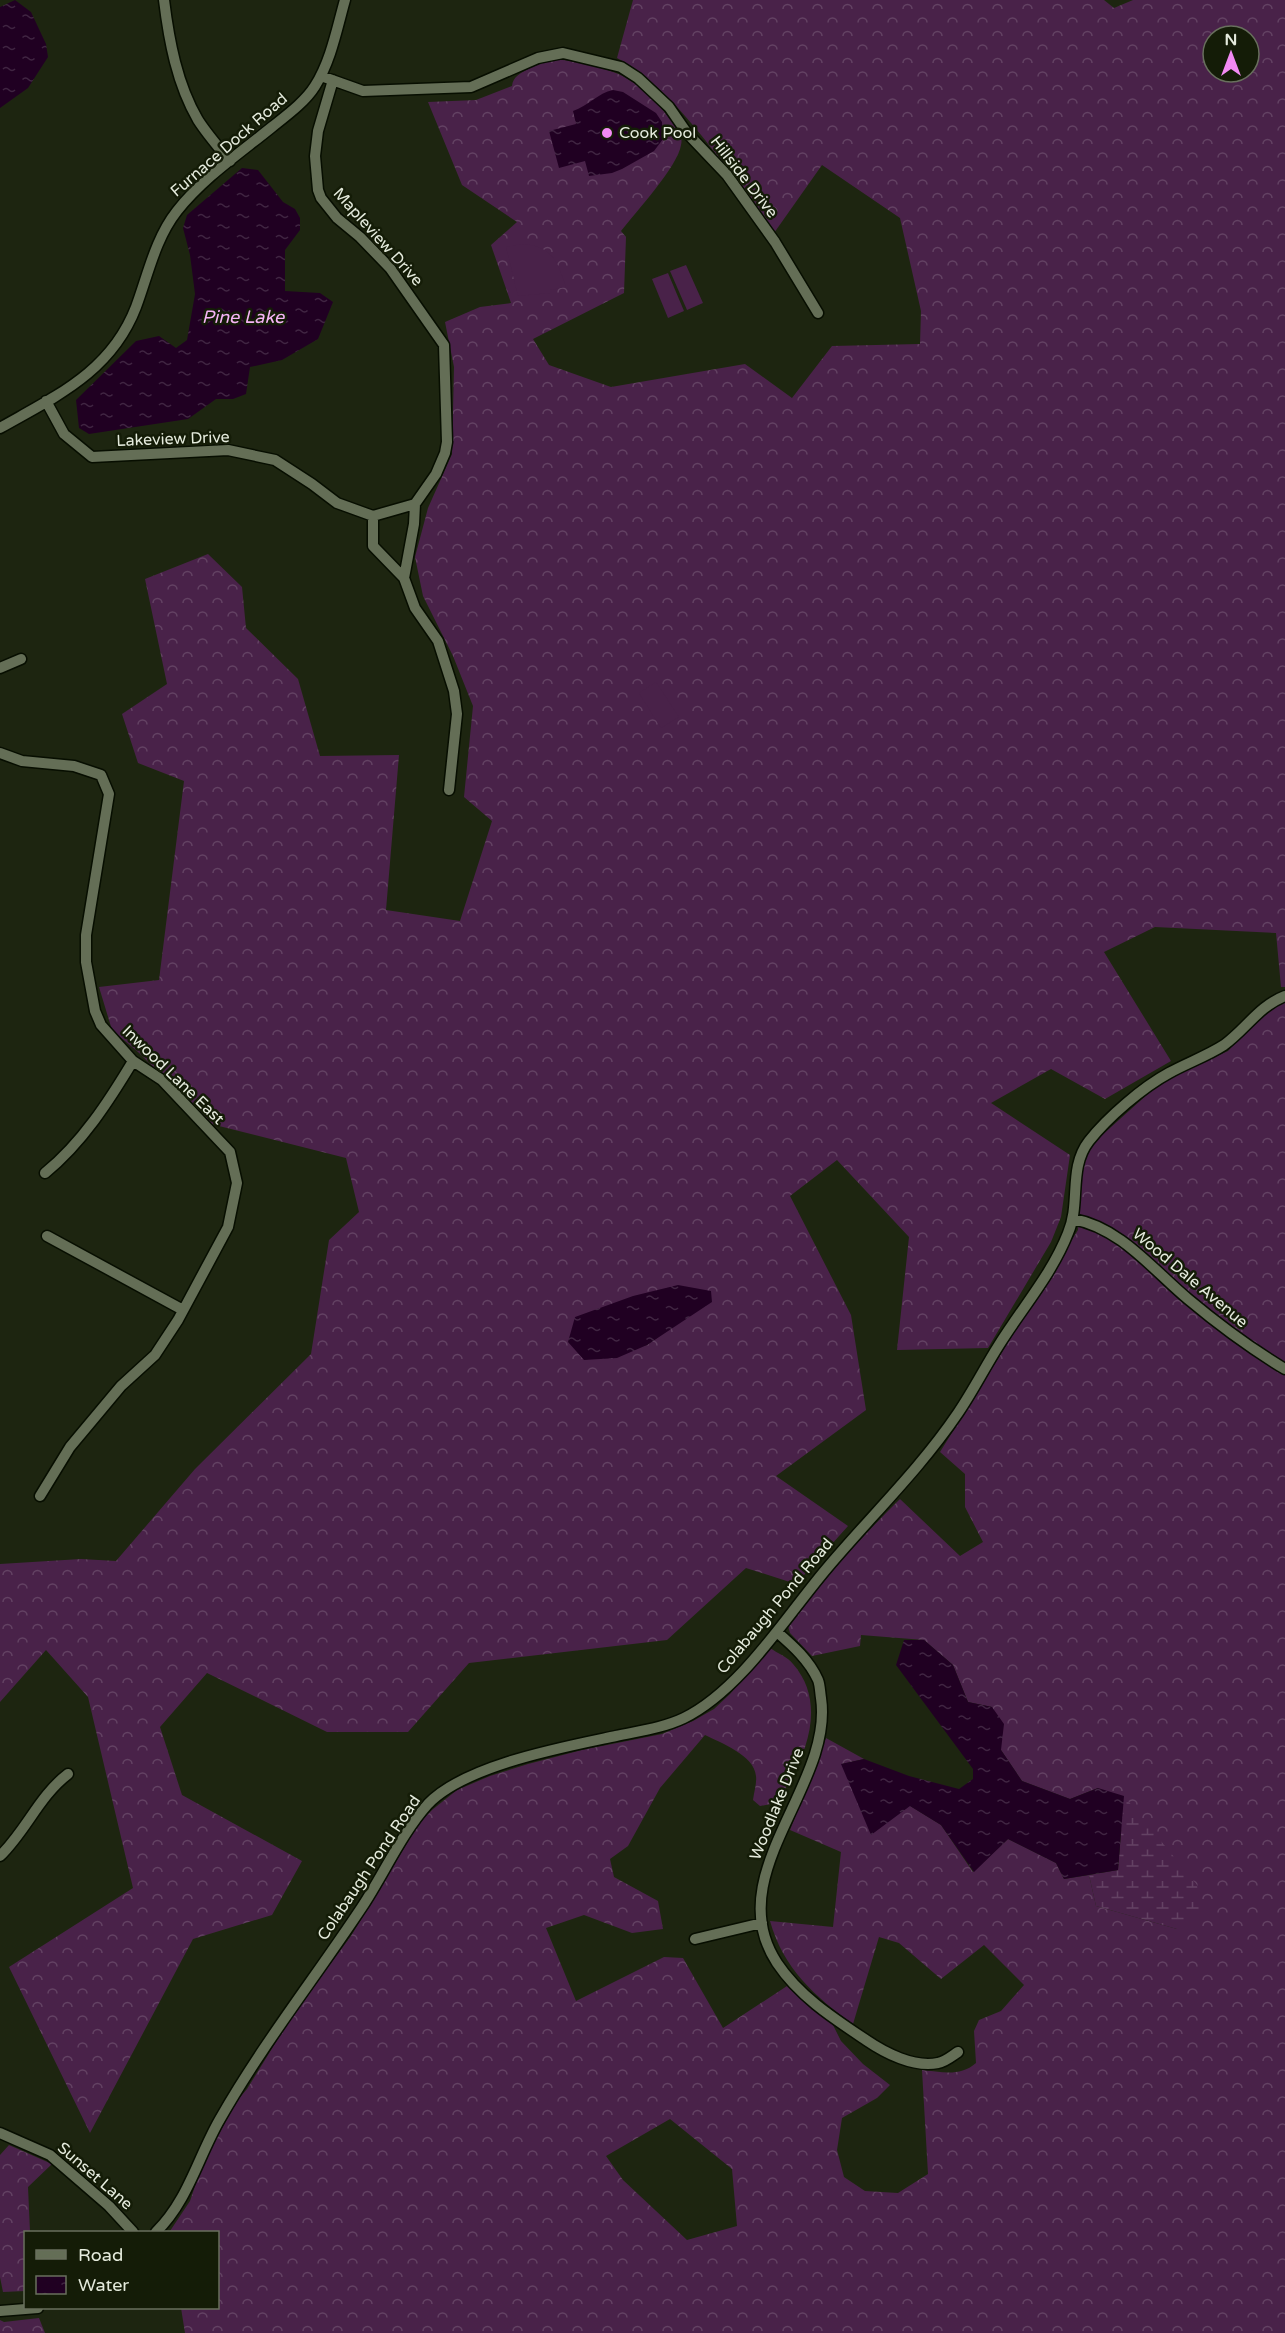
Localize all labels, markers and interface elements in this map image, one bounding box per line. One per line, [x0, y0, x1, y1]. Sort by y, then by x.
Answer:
north arrow [1201, 24, 1261, 84]
text: N [1225, 30, 1237, 50]
street label: Furnace Dock Road [166, 89, 292, 201]
place label: Cook Pool [619, 123, 696, 143]
marker: Cook Pool [600, 126, 614, 140]
street label: Hillside Drive [706, 132, 782, 222]
street label: Mapleview Drive [329, 184, 427, 290]
water label: Pine Lake [202, 306, 285, 328]
street label: Lakeview Drive [116, 427, 230, 451]
street label: Inwood Lane East [118, 1021, 228, 1129]
street label: Wood Dale Avenue [1128, 1224, 1252, 1332]
street label: Colabaugh Pond Road [712, 1534, 838, 1678]
street label: Woodlake Drive [745, 1745, 809, 1863]
street label: Colabaugh Pond Road [313, 1792, 425, 1944]
street label: Sunset Lane [53, 2138, 137, 2214]
legend [24, 2231, 219, 2309]
text: Road [78, 2244, 123, 2266]
text: Water [78, 2274, 129, 2296]

